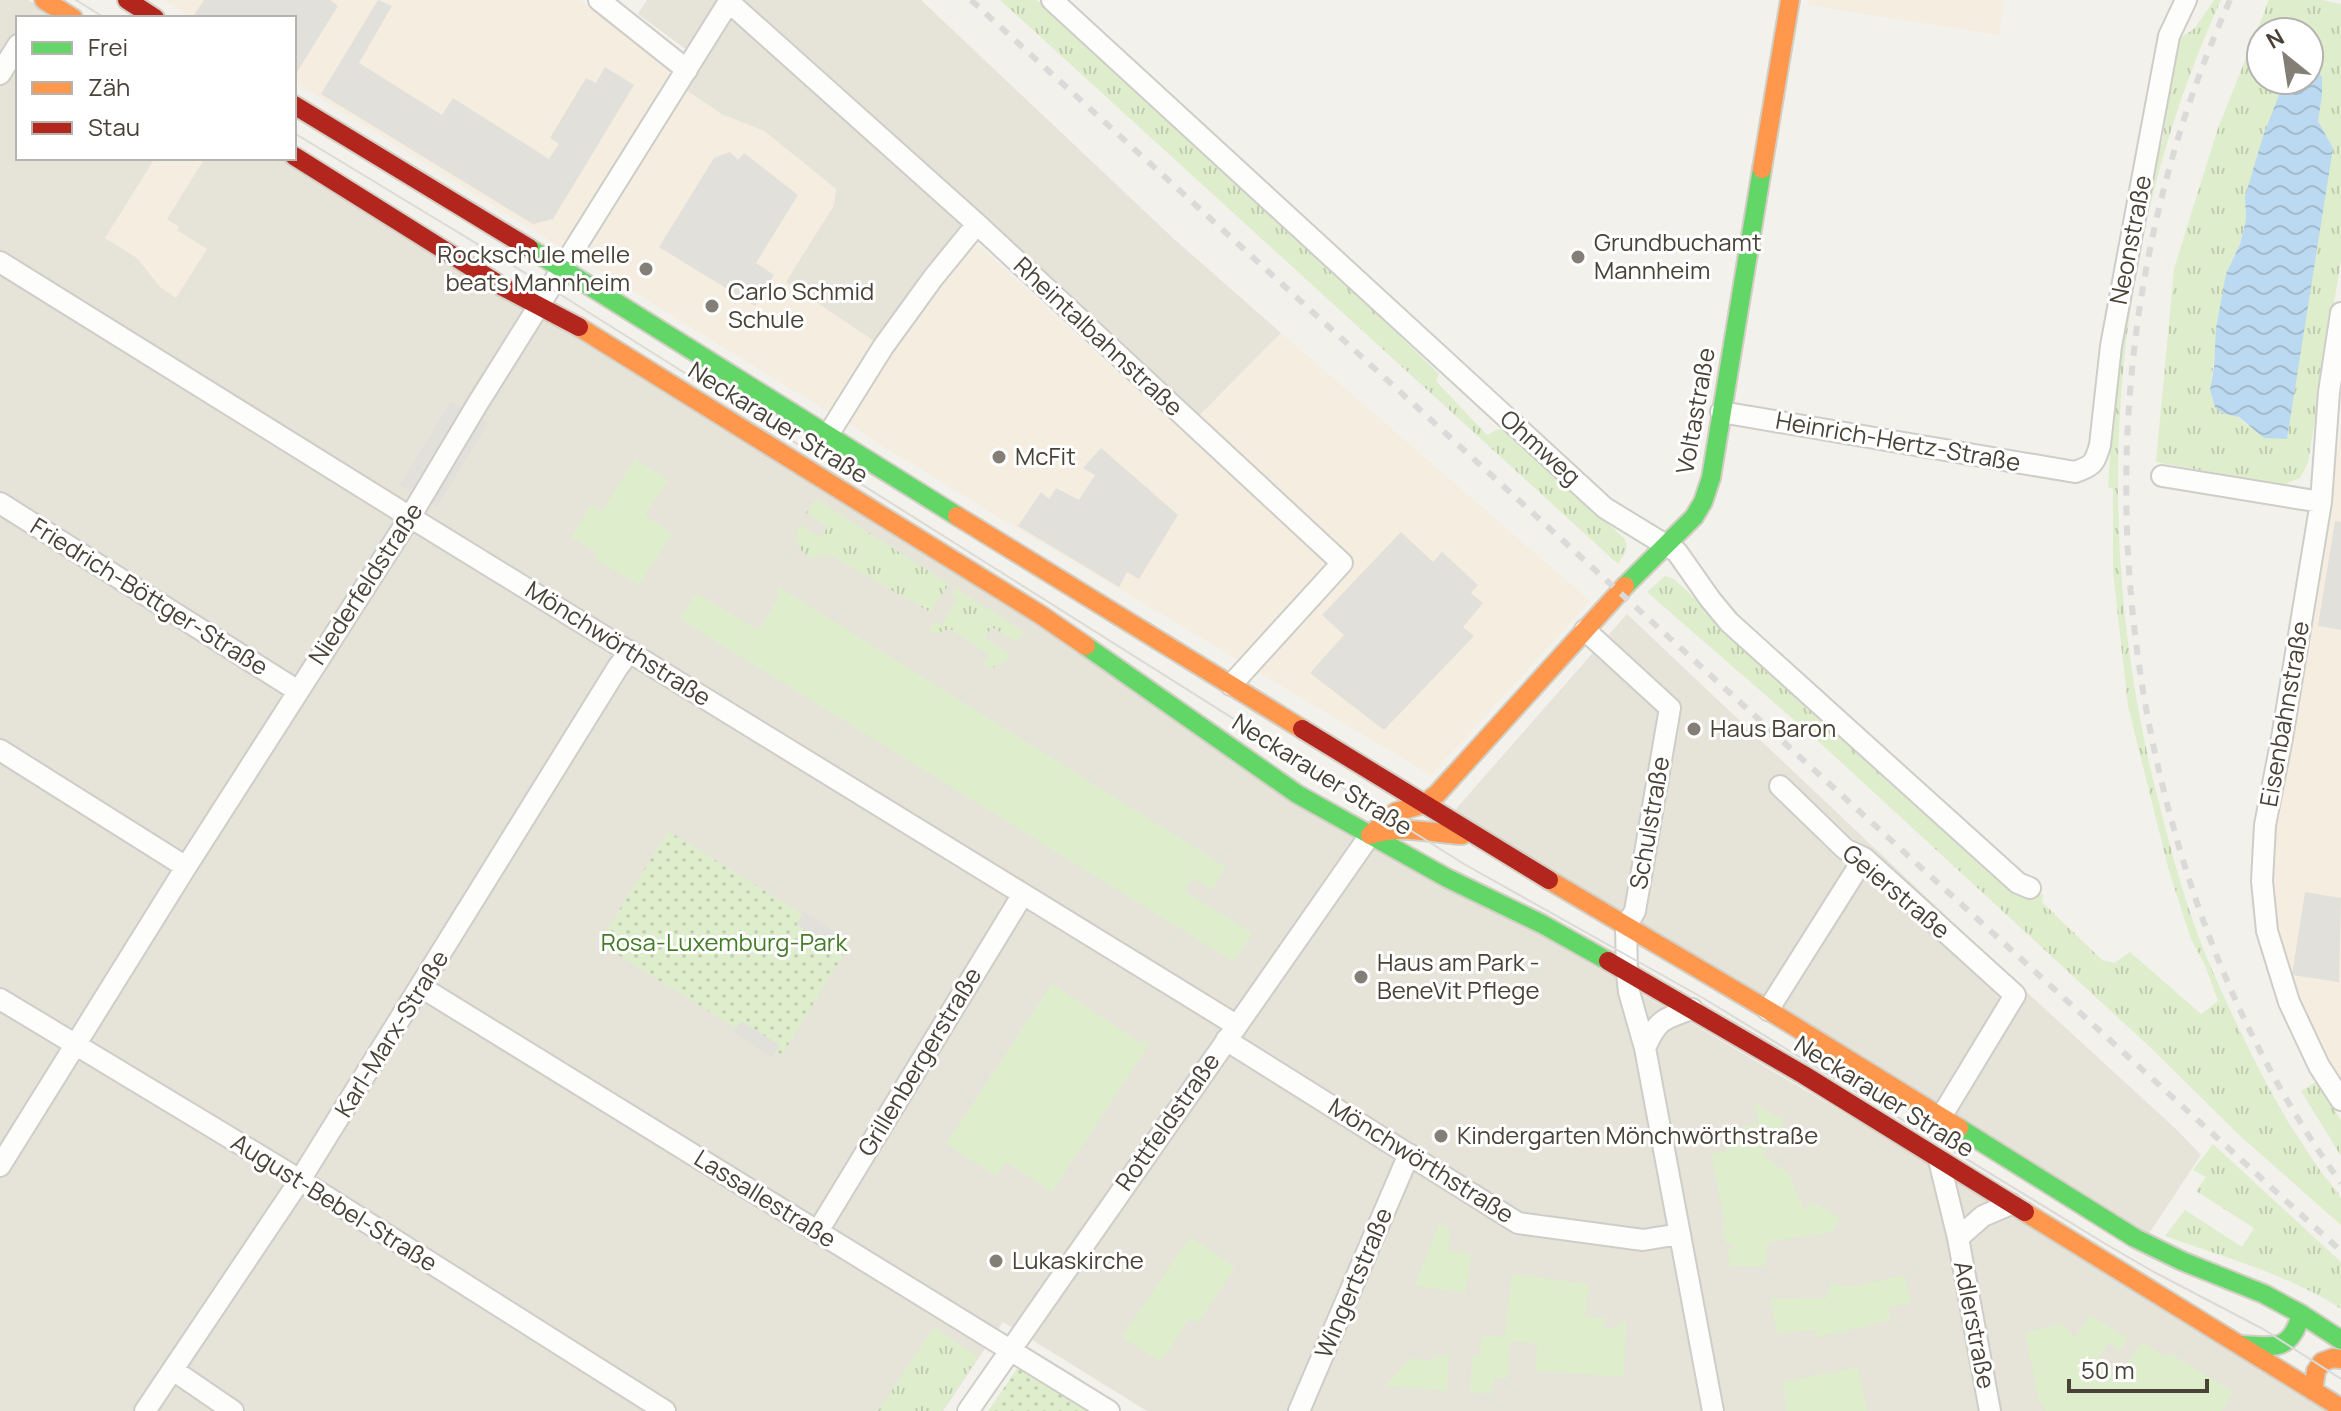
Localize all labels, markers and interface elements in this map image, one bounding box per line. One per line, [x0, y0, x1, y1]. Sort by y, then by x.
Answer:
legend [16, 16, 296, 160]
north arrow [2245, 16, 2325, 96]
text: N [2261, 22, 2289, 56]
text: Frei [88, 30, 128, 63]
text: Zäh [88, 70, 130, 103]
text: Stau [88, 110, 140, 143]
street label: Neonstraße [2101, 172, 2158, 307]
place label: Grundbuchamt Mannheim [1594, 225, 1762, 286]
place label: Rockschule melle beats Mannheim [437, 237, 630, 298]
marker: Grundbuchamt Mannheim [1569, 248, 1587, 266]
street label: Rheintalbahnstraße [1007, 249, 1191, 423]
marker: Rockschule melle beats Mannheim [637, 260, 655, 278]
place label: Carlo Schmid Schule [728, 274, 874, 335]
marker: Carlo Schmid Schule [703, 297, 721, 315]
street label: Voltastraße [1667, 345, 1722, 477]
street label: Neckarauer Straße [682, 353, 875, 490]
street label: Ohmweg [1493, 402, 1589, 492]
street label: Heinrich-Hertz-Straße [1773, 403, 2023, 478]
place label: McFit [1015, 439, 1076, 472]
marker: McFit [990, 448, 1008, 466]
street label: Niederfeldstraße [300, 496, 429, 671]
street label: Friedrich-Böttger-Straße [25, 509, 275, 682]
street label: Mönchwörthstraße [520, 572, 718, 713]
street label: Eisenbahnstraße [2251, 618, 2316, 809]
street label: Neckarauer Straße [1226, 705, 1419, 842]
place label: Haus Baron [1710, 711, 1836, 744]
marker: Haus Baron [1685, 720, 1703, 738]
street label: Schulstraße [1621, 754, 1676, 892]
street label: Geierstraße [1836, 836, 1958, 946]
park label: Rosa-Luxemburg-Park [601, 925, 848, 958]
street label: Karl-Marx-Straße [326, 943, 455, 1123]
place label: Haus am Park - BeneVit Pflege [1377, 945, 1540, 1006]
street label: Grillenbergerstraße [849, 960, 988, 1162]
marker: Haus am Park - BeneVit Pflege [1352, 968, 1370, 986]
street label: Neckarauer Straße [1788, 1027, 1981, 1164]
street label: Rottfeldstraße [1107, 1046, 1226, 1197]
street label: Mönchwörthstraße [1323, 1089, 1521, 1230]
place label: Kindergarten Mönchwörthstraße [1457, 1118, 1818, 1151]
street label: August-Bebel-Straße [225, 1125, 444, 1279]
marker: Kindergarten Mönchwörthstraße [1432, 1127, 1450, 1145]
street label: Lassallestraße [689, 1141, 843, 1255]
street label: Wingertstraße [1306, 1202, 1399, 1363]
place label: Lukaskirche [1012, 1243, 1144, 1276]
marker: Lukaskirche [987, 1252, 1005, 1270]
street label: Adlerstraße [1947, 1258, 2004, 1391]
scale bar [2069, 1343, 2207, 1393]
text: 50 m [2081, 1353, 2135, 1386]

